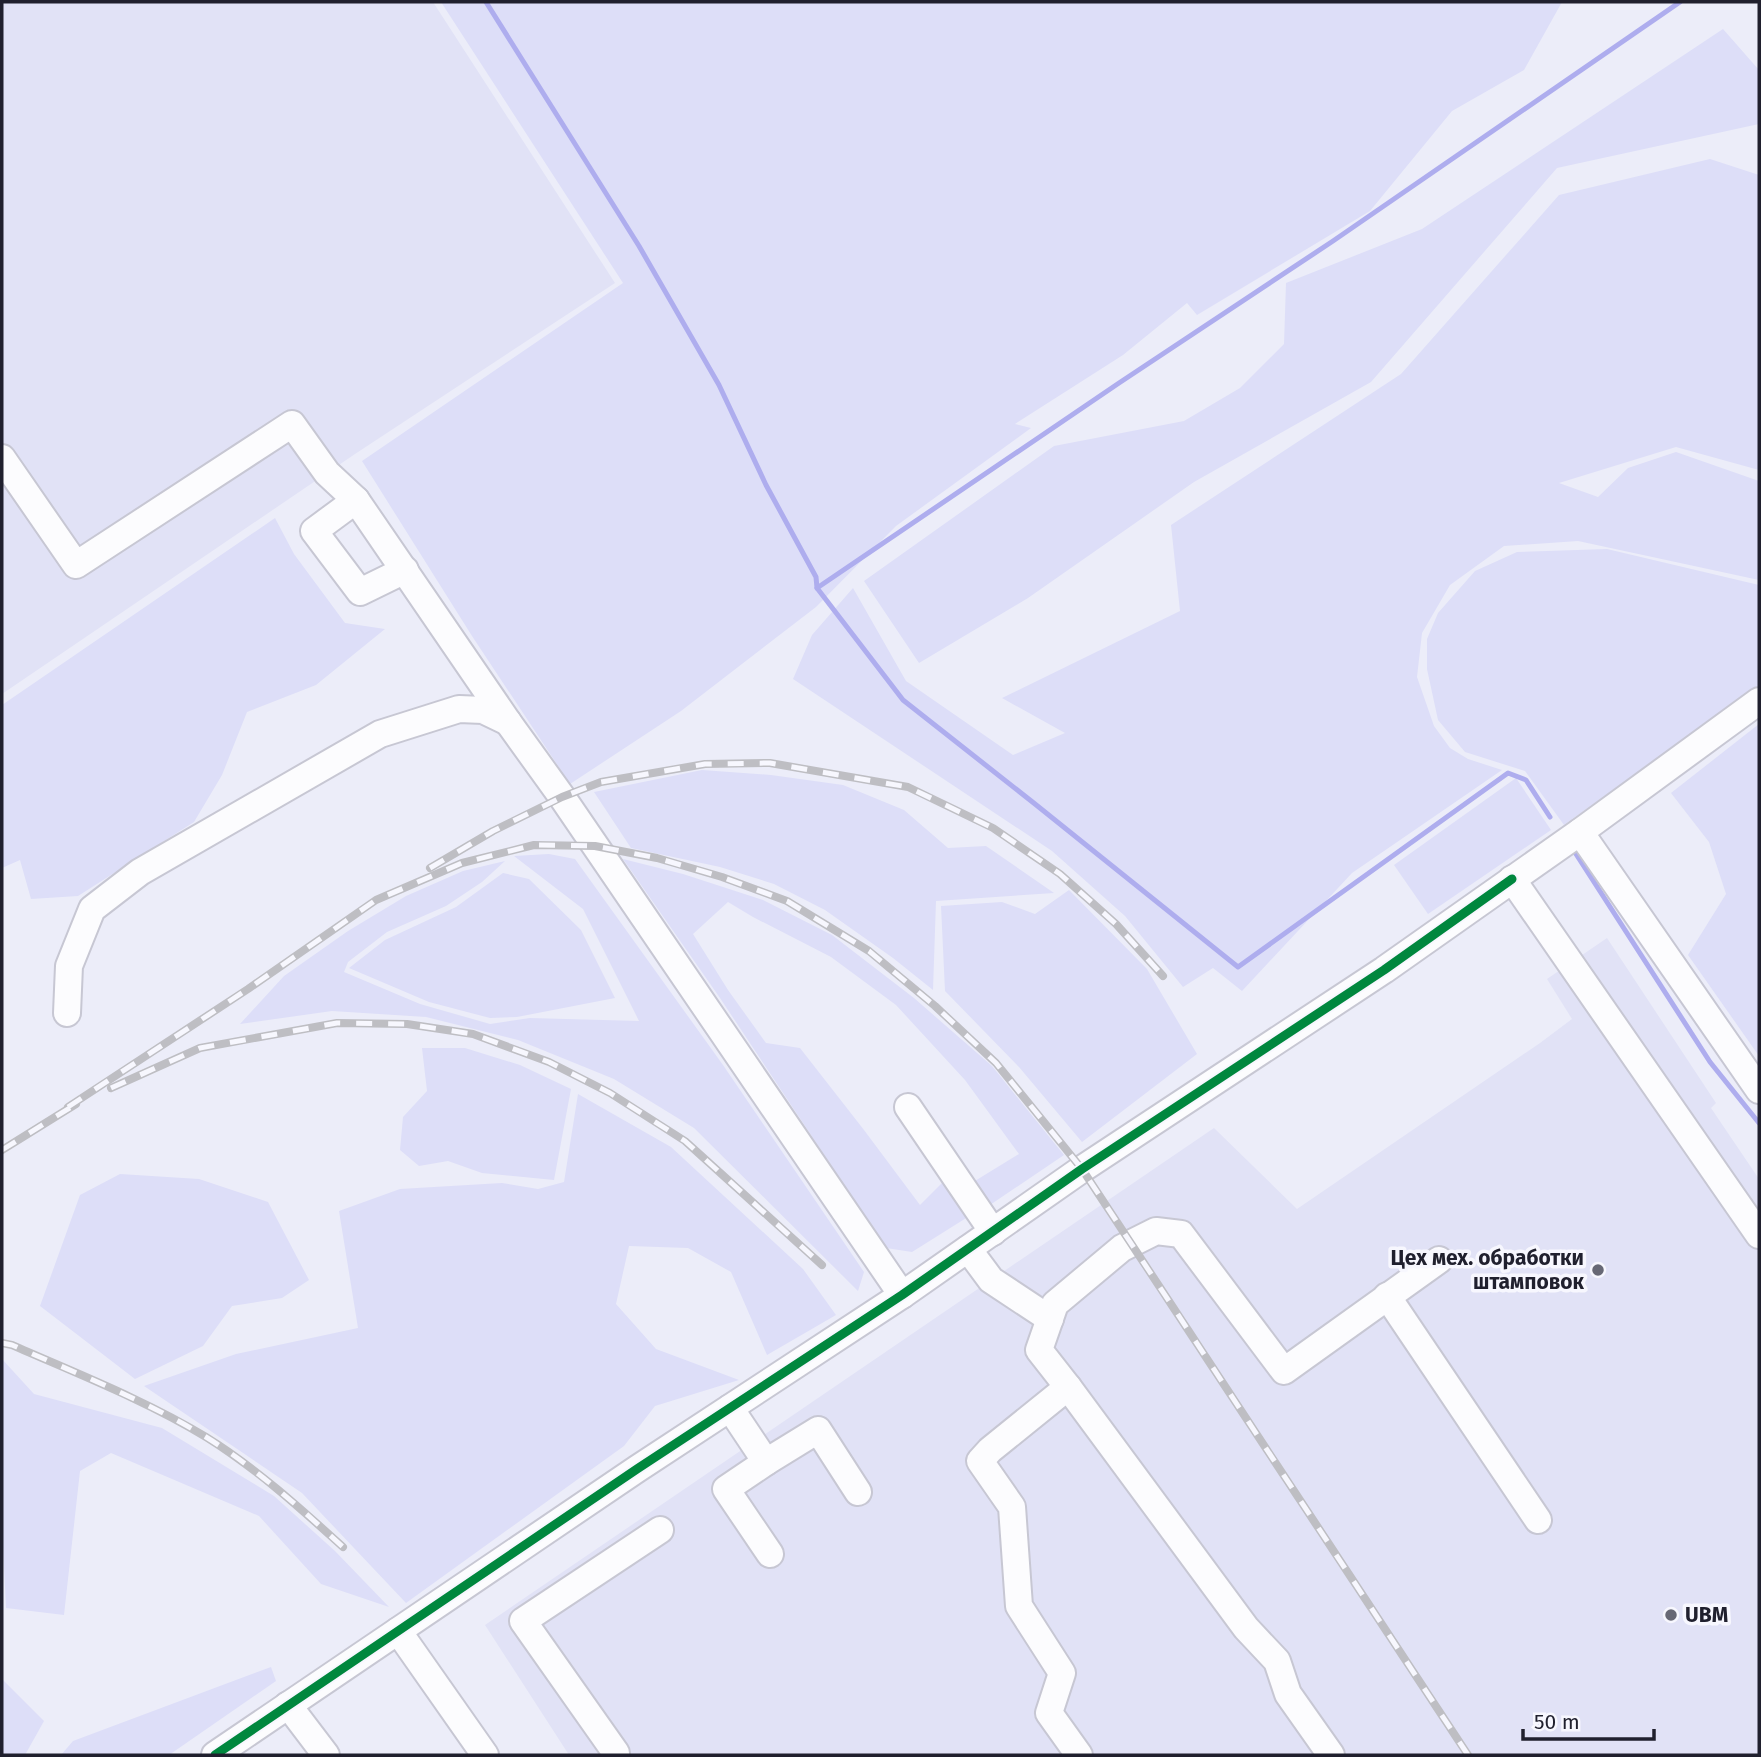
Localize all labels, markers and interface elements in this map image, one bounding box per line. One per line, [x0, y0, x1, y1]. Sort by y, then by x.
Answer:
place label: Цех мех. обработки штамповок [1390, 1245, 1584, 1295]
marker: Цех мех. обработки штамповок [1590, 1262, 1606, 1278]
place label: UBM [1685, 1602, 1728, 1628]
marker: UBM [1663, 1607, 1679, 1623]
scale bar [1523, 1698, 1654, 1742]
text: 50 m [1534, 1709, 1580, 1735]

